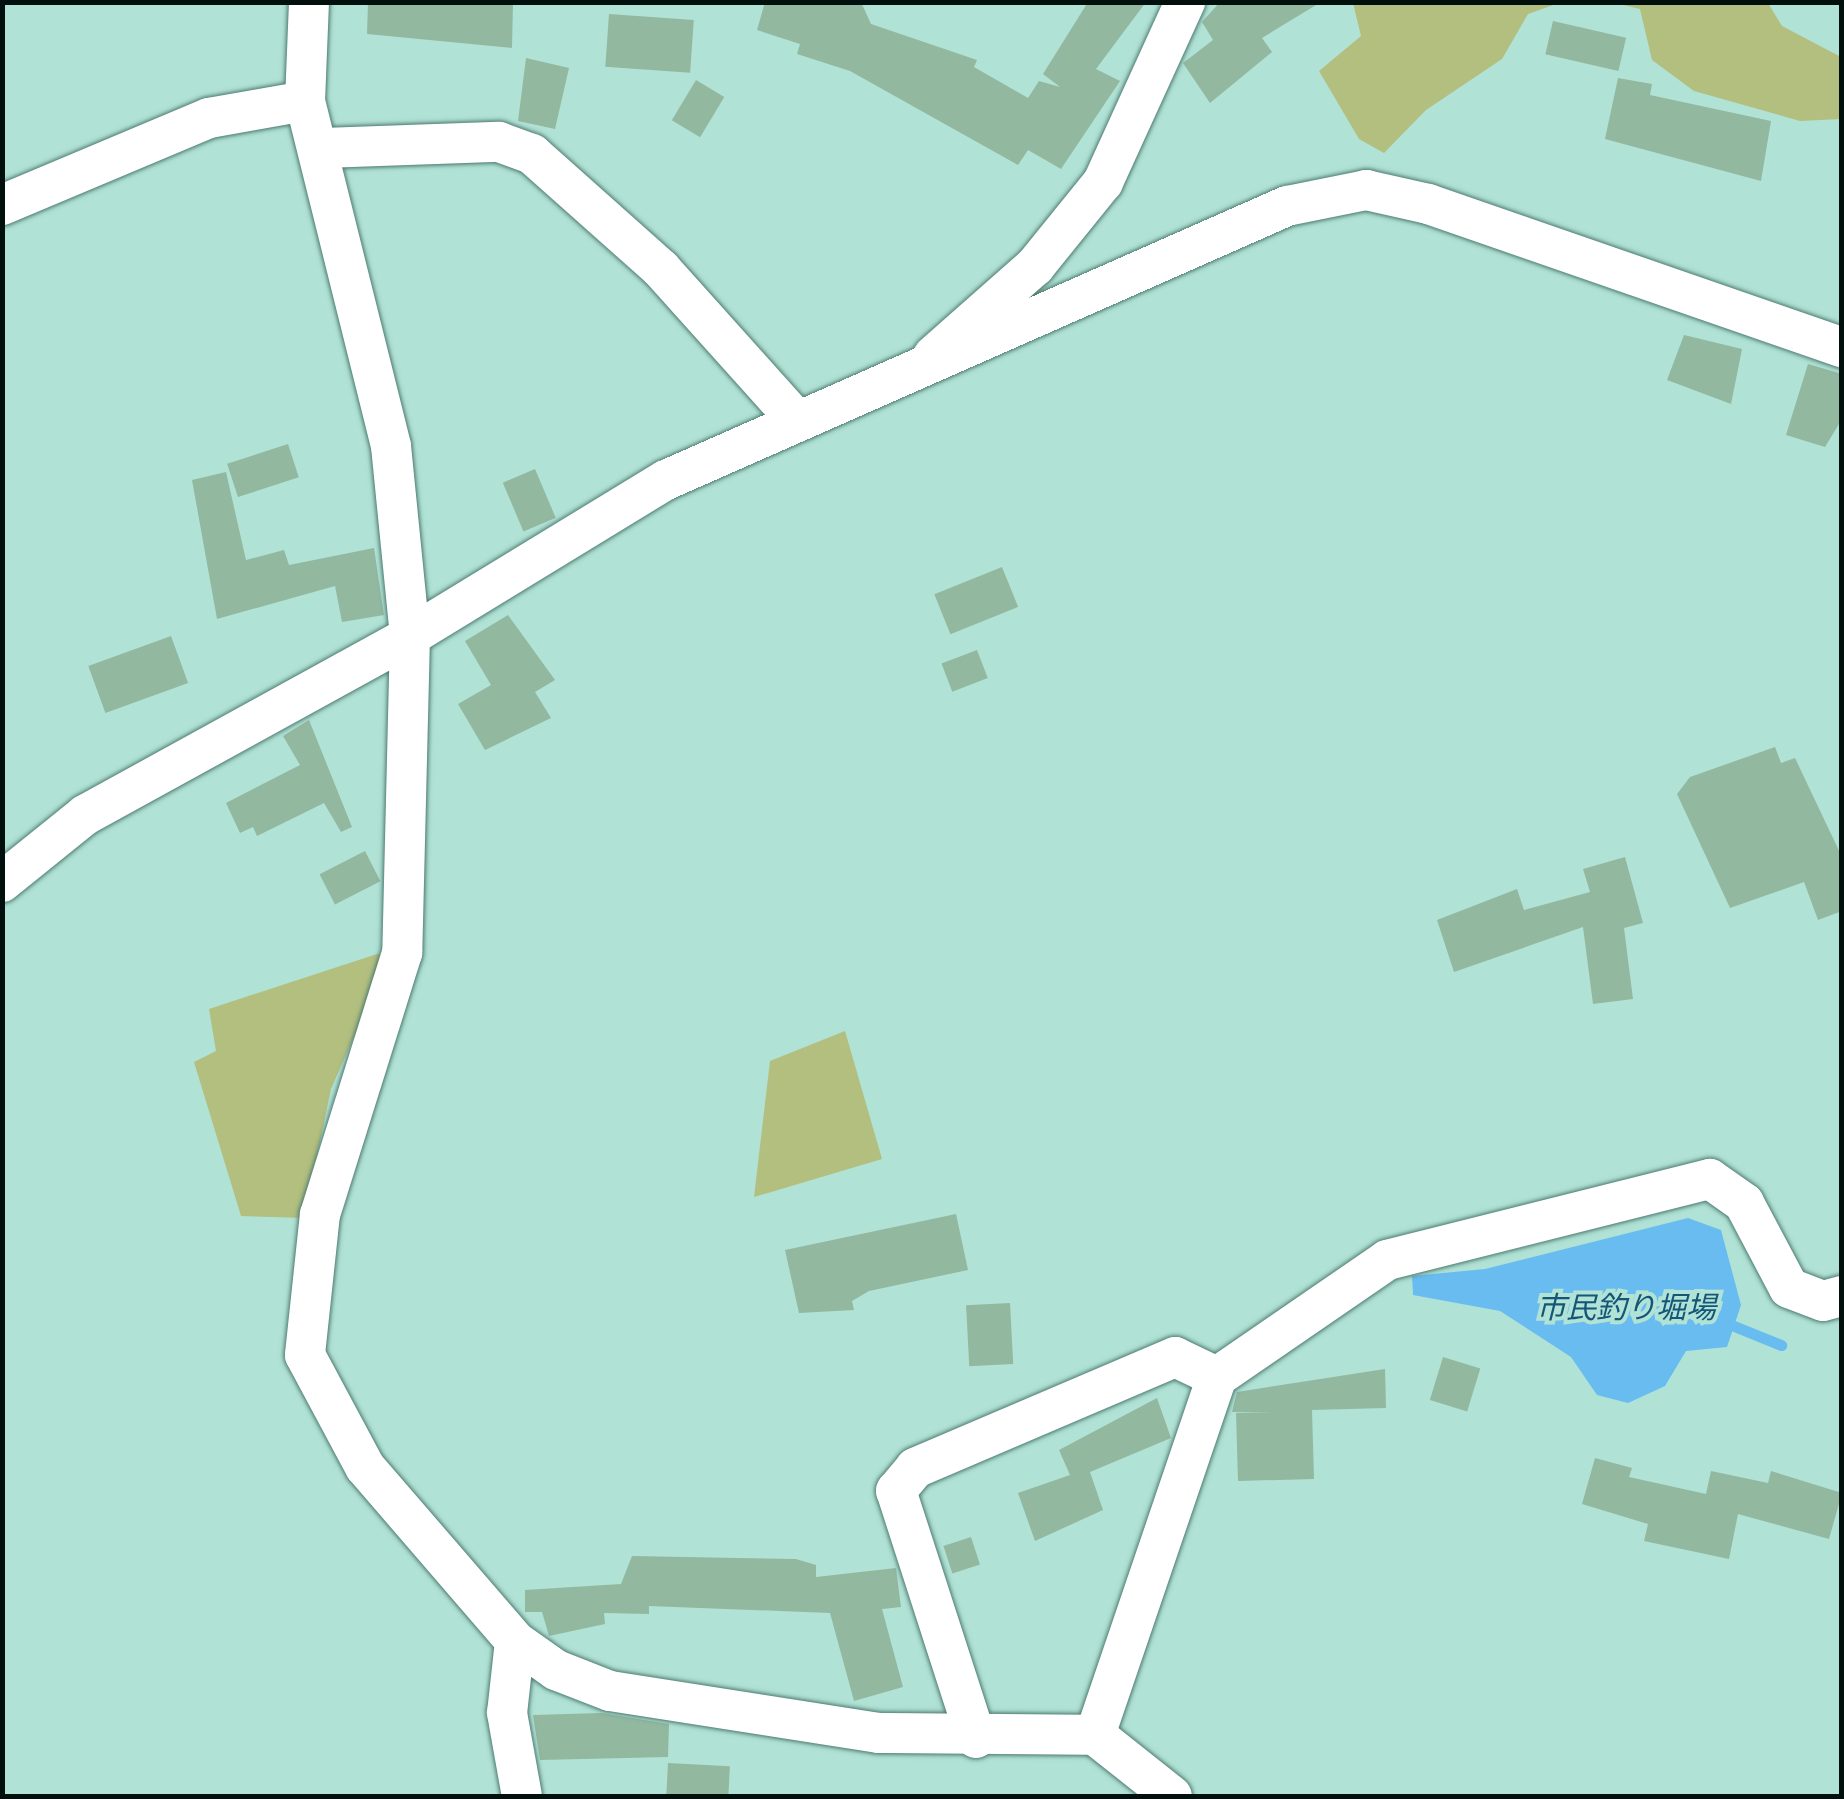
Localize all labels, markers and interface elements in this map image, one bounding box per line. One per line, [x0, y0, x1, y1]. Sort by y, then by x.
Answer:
water label: 市民釣り堀場 [1536, 1290, 1716, 1326]

